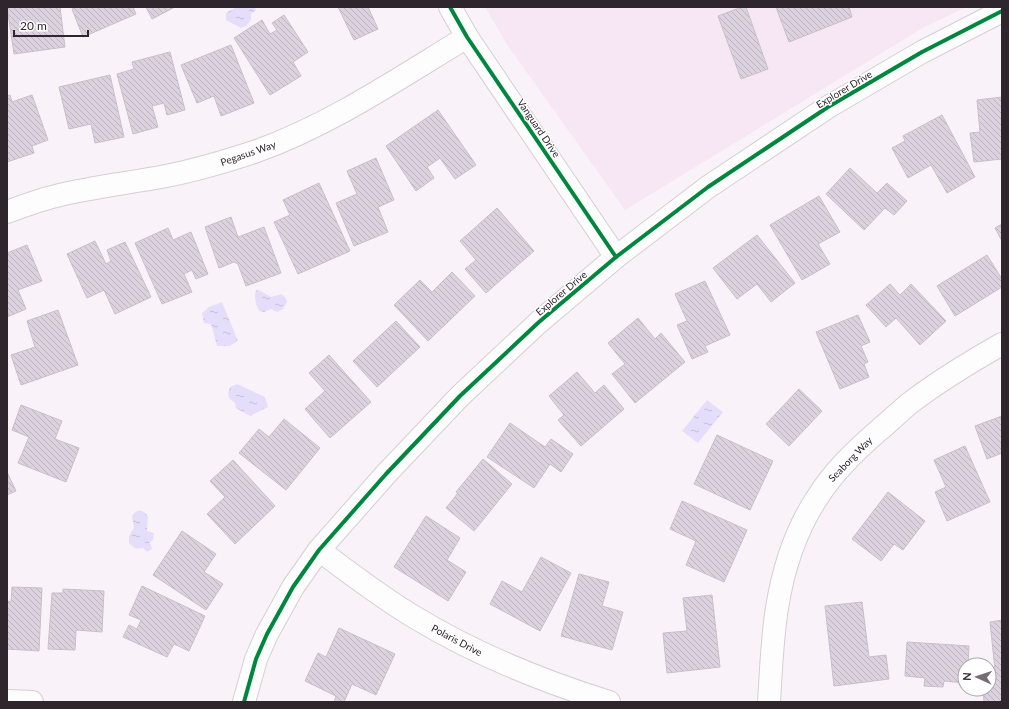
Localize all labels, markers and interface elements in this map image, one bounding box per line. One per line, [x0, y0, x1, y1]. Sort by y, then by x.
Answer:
scale bar [14, 12, 88, 38]
text: 20 m [20, 18, 47, 33]
street label: Explorer Drive [814, 68, 874, 110]
street label: Vanguard Drive [515, 97, 563, 159]
street label: Pegasus Way [219, 138, 278, 168]
street label: Explorer Drive [533, 268, 589, 318]
street label: Seaborg Way [826, 433, 875, 484]
street label: Polaris Drive [430, 622, 484, 658]
north arrow [957, 657, 997, 697]
text: N [960, 672, 973, 681]

